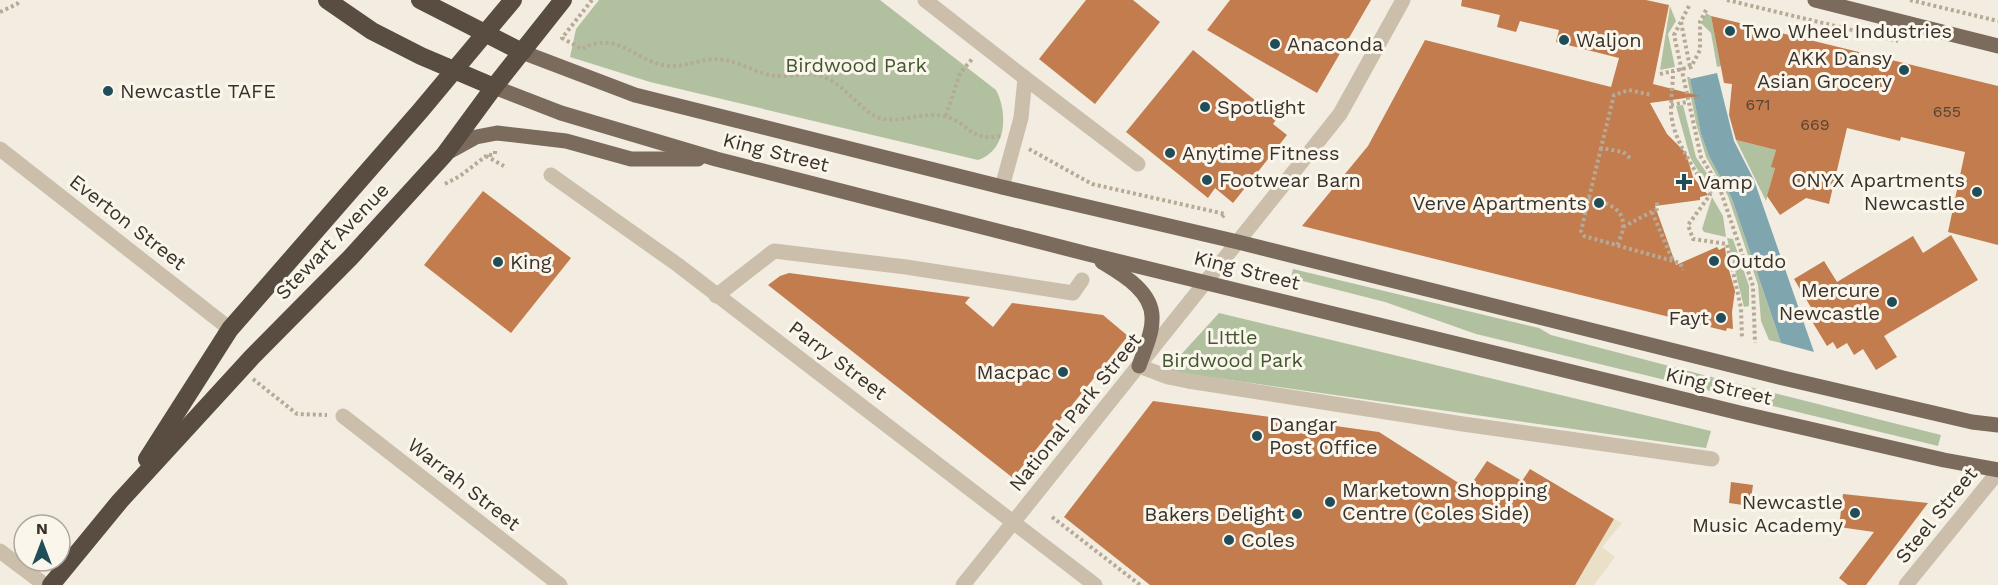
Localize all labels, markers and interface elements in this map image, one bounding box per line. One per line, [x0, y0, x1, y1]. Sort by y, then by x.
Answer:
place label: Two Wheel Industries [1742, 19, 1952, 43]
marker: Two Wheel Industries [1723, 24, 1737, 38]
place label: Waljon [1576, 28, 1642, 52]
place label: Anaconda [1287, 32, 1383, 56]
marker: Waljon [1557, 33, 1571, 47]
marker: Anaconda [1268, 37, 1282, 51]
place label: AKK Dansy Asian Grocery [1757, 46, 1893, 93]
park label: Birdwood Park [785, 53, 927, 77]
marker: AKK Dansy Asian Grocery [1897, 63, 1911, 77]
place label: Newcastle TAFE [120, 79, 276, 103]
marker: Newcastle TAFE [101, 84, 115, 98]
place label: Spotlight [1217, 95, 1306, 119]
house number: 671 [1746, 95, 1770, 114]
marker: Spotlight [1198, 100, 1212, 114]
house number: 655 [1933, 102, 1961, 121]
house number: 669 [1800, 115, 1830, 134]
street label: King Street [720, 127, 832, 177]
place label: Anytime Fitness [1182, 141, 1340, 165]
marker: Anytime Fitness [1163, 146, 1177, 160]
place label: Footwear Barn [1219, 168, 1361, 192]
place label: ONYX Apartments Newcastle [1791, 168, 1965, 215]
street label: Everton Street [65, 169, 192, 275]
place label: Vamp [1698, 170, 1753, 194]
marker: Footwear Barn [1200, 173, 1214, 187]
marker: Vamp [1675, 173, 1693, 191]
street label: Stewart Avenue [270, 178, 394, 304]
marker: ONYX Apartments Newcastle [1970, 185, 1984, 199]
place label: Verve Apartments [1413, 191, 1587, 215]
marker: Verve Apartments [1592, 196, 1606, 210]
street label: King Street [1191, 245, 1303, 295]
place label: Outdo [1726, 249, 1786, 273]
place label: King [510, 250, 552, 274]
marker: Outdo [1707, 254, 1721, 268]
marker: King [491, 255, 505, 269]
place label: Mercure Newcastle [1779, 278, 1880, 325]
marker: Mercure Newcastle [1885, 295, 1899, 309]
place label: Fayt [1668, 306, 1710, 330]
marker: Fayt [1714, 311, 1728, 325]
street label: Parry Street [784, 315, 892, 405]
park label: LIttle Birdwood Park [1161, 325, 1303, 372]
street label: National Park Street [1004, 328, 1147, 496]
place label: Macpac [976, 360, 1051, 384]
street label: King Street [1663, 362, 1775, 410]
marker: Macpac [1056, 365, 1070, 379]
place label: Dangar Post Office [1269, 412, 1378, 459]
marker: Dangar Post Office [1250, 429, 1264, 443]
street label: Warrah Street [403, 433, 526, 536]
street label: Steel Street [1890, 462, 1982, 568]
place label: Marketown Shopping Centre (Coles Side) [1342, 478, 1548, 525]
place label: Newcastle Music Academy [1692, 490, 1844, 537]
marker: Marketown Shopping Centre (Coles Side) [1323, 495, 1337, 509]
place label: Bakers Delight [1144, 502, 1286, 526]
marker: Newcastle Music Academy [1848, 506, 1862, 520]
marker: Bakers Delight [1290, 507, 1304, 521]
north arrow [12, 513, 72, 573]
text: N [36, 519, 48, 538]
place label: Coles [1241, 528, 1295, 552]
marker: Coles [1222, 533, 1236, 547]

